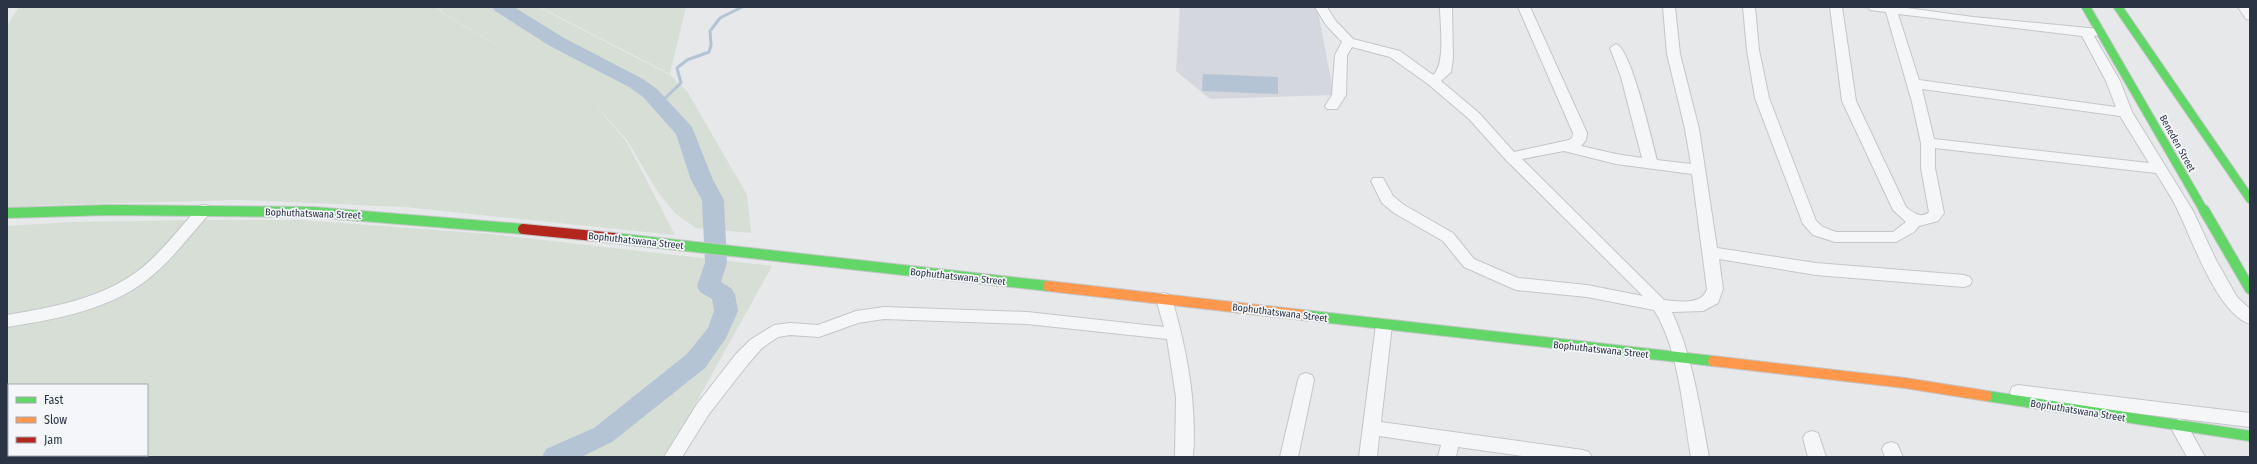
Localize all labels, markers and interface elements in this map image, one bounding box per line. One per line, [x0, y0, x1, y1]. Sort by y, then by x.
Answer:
street label: Beneden Street [2157, 113, 2198, 175]
street label: Bophuthatswana Street [265, 206, 362, 222]
street label: Bophuthatswana Street [588, 230, 685, 252]
street label: Bophuthatswana Street [910, 266, 1007, 288]
street label: Bophuthatswana Street [1232, 301, 1329, 325]
street label: Bophuthatswana Street [1553, 339, 1650, 361]
legend [8, 384, 148, 456]
text: Fast [44, 393, 63, 407]
street label: Bophuthatswana Street [2030, 398, 2127, 425]
text: Slow [44, 413, 67, 427]
text: Jam [44, 433, 62, 447]

